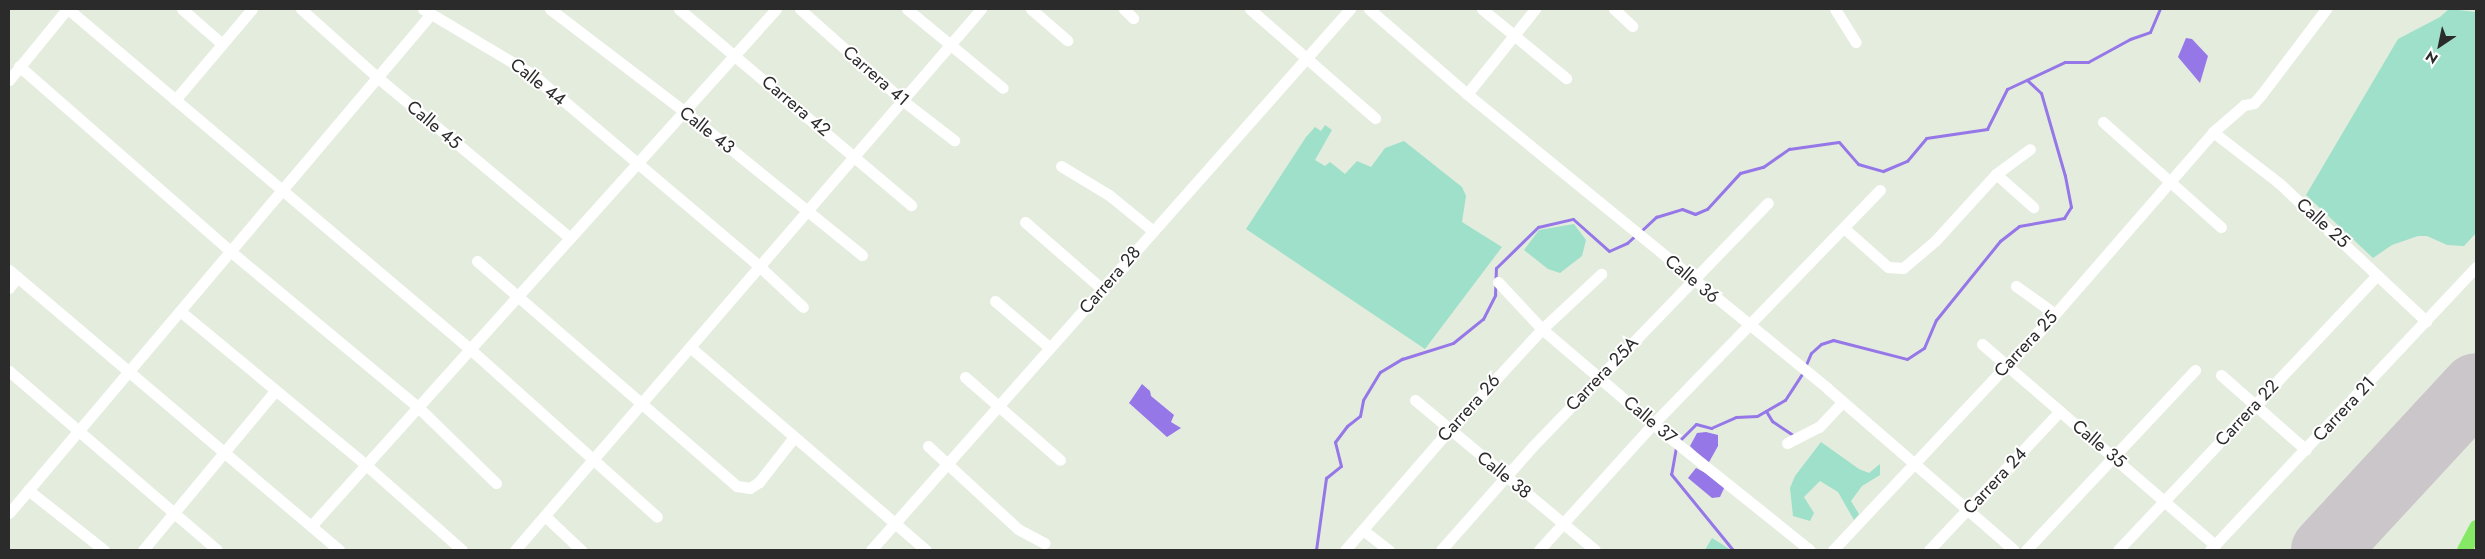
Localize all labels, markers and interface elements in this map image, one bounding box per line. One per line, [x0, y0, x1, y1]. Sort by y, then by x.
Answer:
north arrow [2415, 20, 2465, 70]
street label: Carrera 41 [838, 41, 914, 111]
text: N [2421, 46, 2442, 69]
street label: Calle 44 [506, 54, 570, 110]
street label: Carrera 42 [757, 71, 835, 141]
street label: Calle 45 [402, 96, 466, 154]
street label: Calle 43 [675, 102, 739, 158]
street label: Calle 25 [2292, 193, 2354, 253]
street label: Carrera 28 [1075, 242, 1145, 318]
street label: Calle 36 [1660, 250, 1724, 308]
street label: Carrera 25 [1990, 306, 2062, 382]
street label: Carrera 25A [1561, 332, 1643, 416]
street label: Carrera 26 [1433, 370, 1505, 446]
street label: Carrera 21 [2309, 372, 2379, 446]
street label: Carrera 22 [2211, 375, 2283, 451]
street label: Calle 37 [1619, 391, 1681, 449]
street label: Calle 35 [2068, 415, 2130, 473]
street label: Carrera 24 [1959, 443, 2031, 519]
street label: Calle 38 [1472, 447, 1536, 503]

